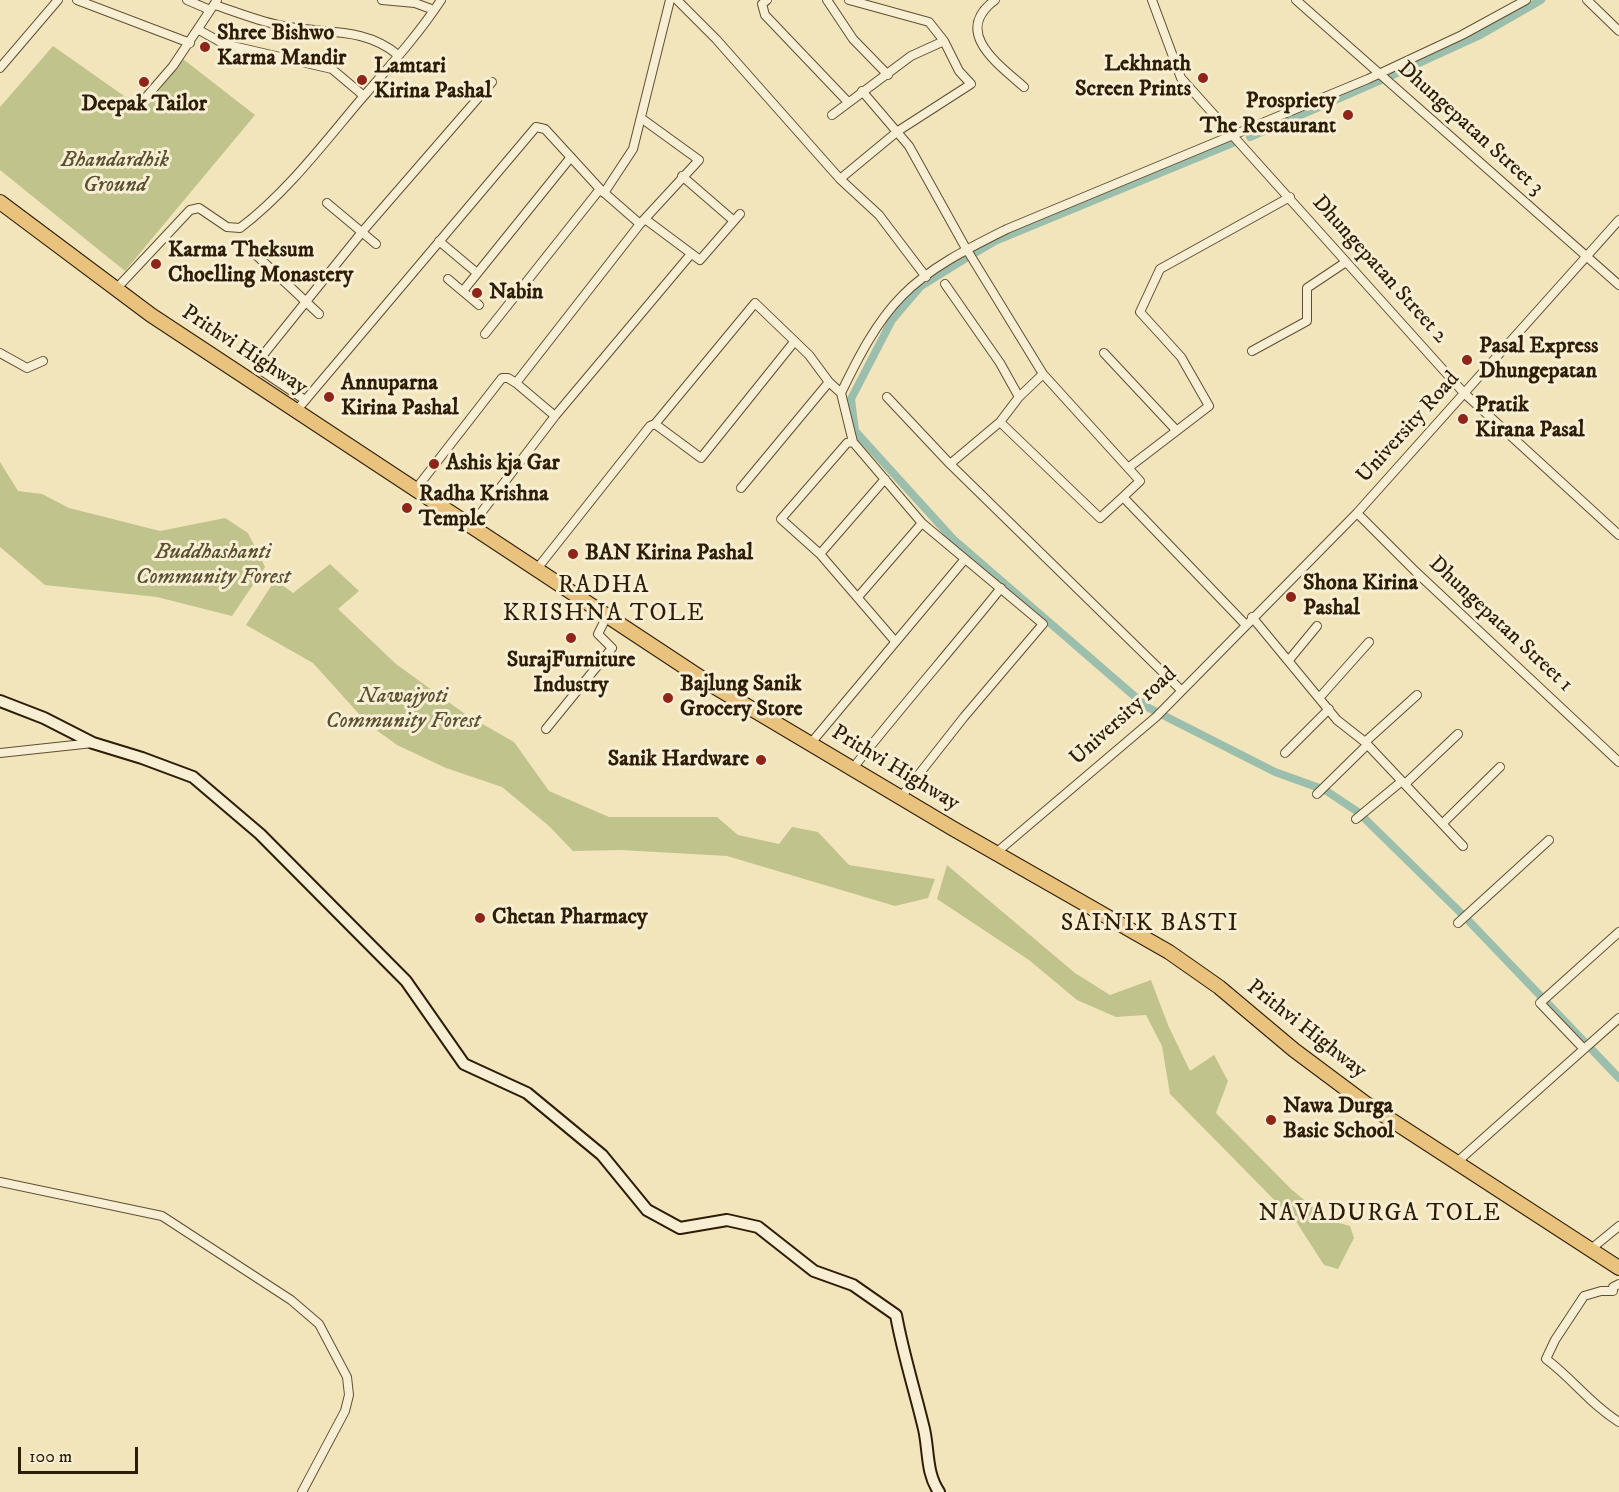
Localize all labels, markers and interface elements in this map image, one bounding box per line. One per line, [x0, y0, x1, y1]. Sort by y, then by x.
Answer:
place label: Shree Bishwo Karma Mandir [217, 21, 346, 72]
marker: Shree Bishwo Karma Mandir [198, 40, 212, 54]
place label: Lekhnath Screen Prints [1075, 52, 1191, 104]
place label: Lamtari Kirina Pashal [374, 54, 491, 106]
street label: Dhungepatan Street 3 [1391, 56, 1549, 202]
marker: Lekhnath Screen Prints [1196, 71, 1210, 85]
marker: Lamtari Kirina Pashal [355, 73, 369, 87]
marker: Deepak Tailor [137, 75, 151, 89]
place label: Prospriety The Restaurant [1200, 89, 1336, 140]
place label: Deepak Tailor [81, 92, 207, 118]
marker: Prospriety The Restaurant [1341, 108, 1355, 122]
park label: Bhandardhik Ground [61, 148, 169, 200]
street label: Dhungepatan Street 2 [1306, 191, 1452, 349]
place label: Karma Theksum Choelling Monastery [168, 238, 353, 290]
marker: Karma Theksum Choelling Monastery [149, 257, 163, 271]
place label: Nabin [489, 280, 543, 306]
marker: Nabin [470, 286, 484, 300]
street label: Prithvi Highway [176, 300, 312, 402]
place label: Pasal Express Dhungepatan [1479, 334, 1598, 386]
marker: Pasal Express Dhungepatan [1460, 353, 1474, 367]
street label: University Road [1352, 367, 1466, 489]
place label: Annuparna Kirina Pashal [341, 371, 458, 422]
marker: Annuparna Kirina Pashal [322, 390, 336, 404]
place label: Pratik Kirana Pasal [1475, 393, 1585, 445]
marker: Pratik Kirana Pasal [1456, 412, 1470, 426]
place label: Ashis kja Gar [446, 451, 560, 477]
marker: Ashis kja Gar [427, 457, 441, 471]
place label: Radha Krishna Temple [419, 482, 549, 534]
marker: Radha Krishna Temple [400, 501, 414, 515]
park label: Buddhashanti Community Forest [135, 540, 291, 592]
place label: BAN Kirina Pashal [585, 541, 753, 567]
marker: BAN Kirina Pashal [566, 547, 580, 561]
street label: Dhungepatan Street 1 [1422, 551, 1578, 699]
place label: Shona Kirina Pashal [1303, 571, 1418, 622]
district label: RADHA KRISHNA TOLE [503, 573, 705, 629]
marker: Shona Kirina Pashal [1284, 590, 1298, 604]
marker: SurajFurniture Industry [564, 631, 578, 645]
place label: SurajFurniture Industry [507, 648, 635, 700]
street label: University road [1065, 662, 1183, 772]
place label: Bajlung Sanik Grocery Store [680, 672, 803, 724]
park label: Nawajyoti Community Forest [325, 684, 481, 736]
marker: Bajlung Sanik Grocery Store [661, 691, 675, 705]
street label: Prithvi Highway [826, 720, 964, 818]
place label: Sanik Hardware [608, 747, 749, 773]
marker: Sanik Hardware [754, 753, 768, 767]
place label: Chetan Pharmacy [492, 905, 647, 931]
marker: Chetan Pharmacy [473, 911, 487, 925]
district label: SAINIK BASTI [1061, 911, 1239, 939]
street label: Prithvi Highway [1241, 975, 1371, 1085]
place label: Nawa Durga Basic School [1283, 1094, 1394, 1146]
marker: Nawa Durga Basic School [1264, 1113, 1278, 1127]
district label: NAVADURGA TOLE [1259, 1201, 1501, 1229]
scale bar [21, 1435, 141, 1473]
text: 100 m [29, 1446, 72, 1468]

